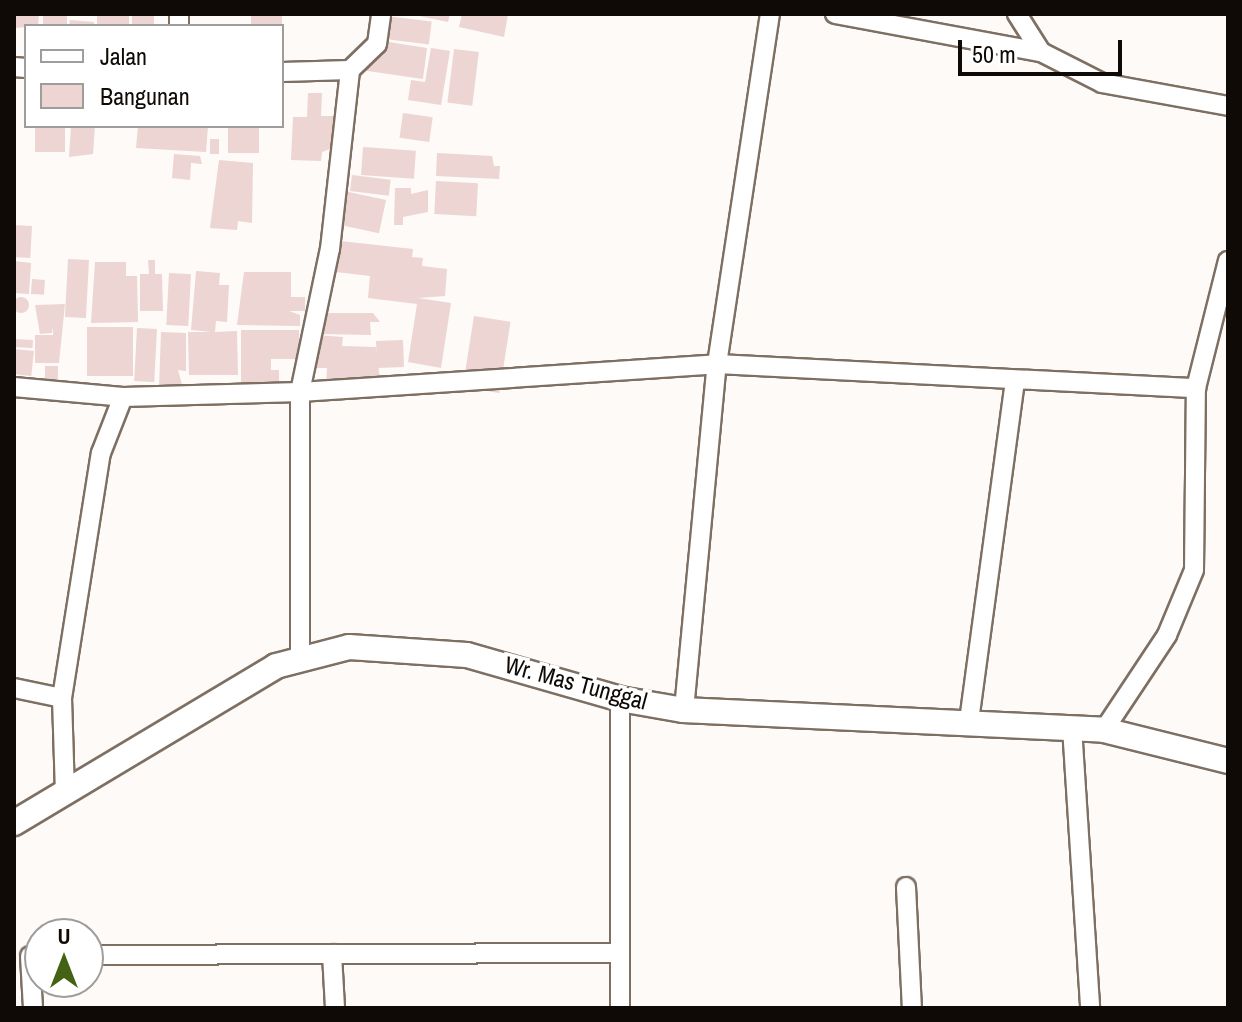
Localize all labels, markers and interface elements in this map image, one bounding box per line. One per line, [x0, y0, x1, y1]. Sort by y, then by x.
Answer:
legend [24, 24, 284, 128]
scale bar [962, 24, 1126, 74]
text: 50 m [972, 38, 1016, 70]
text: Jalan [100, 40, 147, 72]
text: Bangunan [100, 80, 190, 112]
street label: Wr. Mas Tunggal [501, 650, 651, 716]
north arrow [24, 918, 104, 998]
text: U [57, 921, 71, 951]

